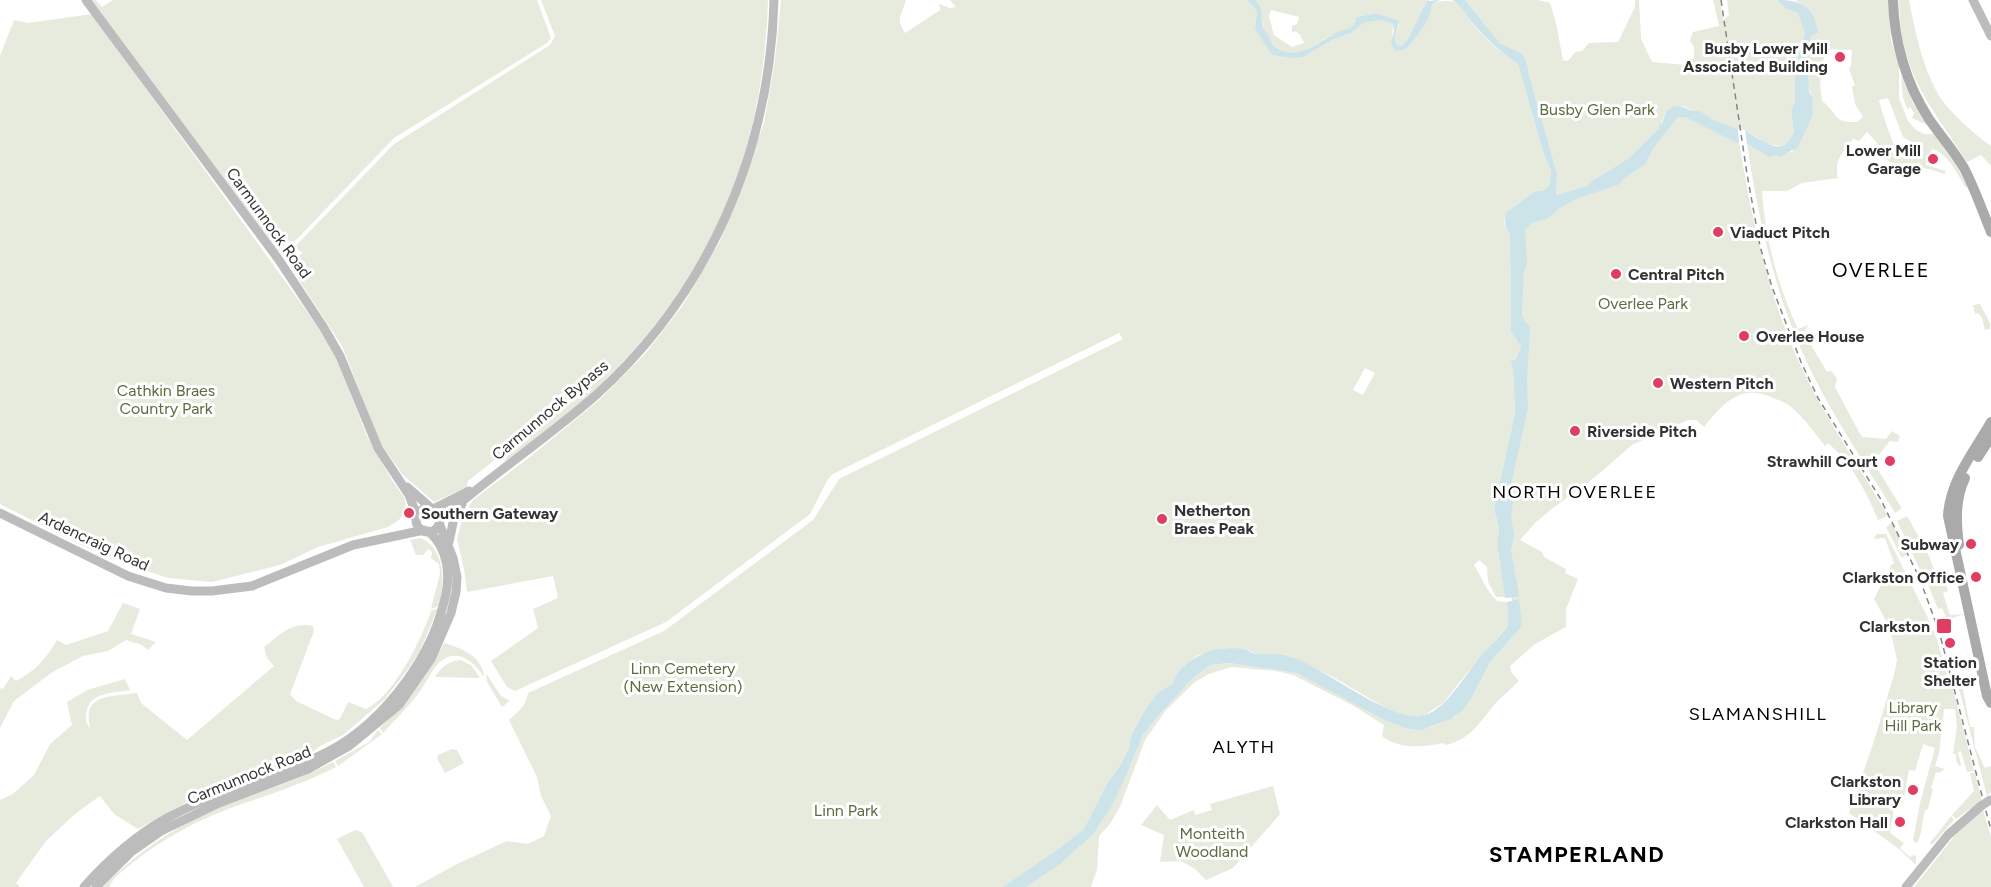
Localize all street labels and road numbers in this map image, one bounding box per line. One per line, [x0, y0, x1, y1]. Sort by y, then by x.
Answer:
street label: Carmunnock Road [223, 164, 315, 282]
street label: Carmunnock Bypass [488, 356, 612, 464]
street label: Ardencraig Road [36, 507, 152, 575]
street label: Carmunnock Road [184, 741, 314, 809]

